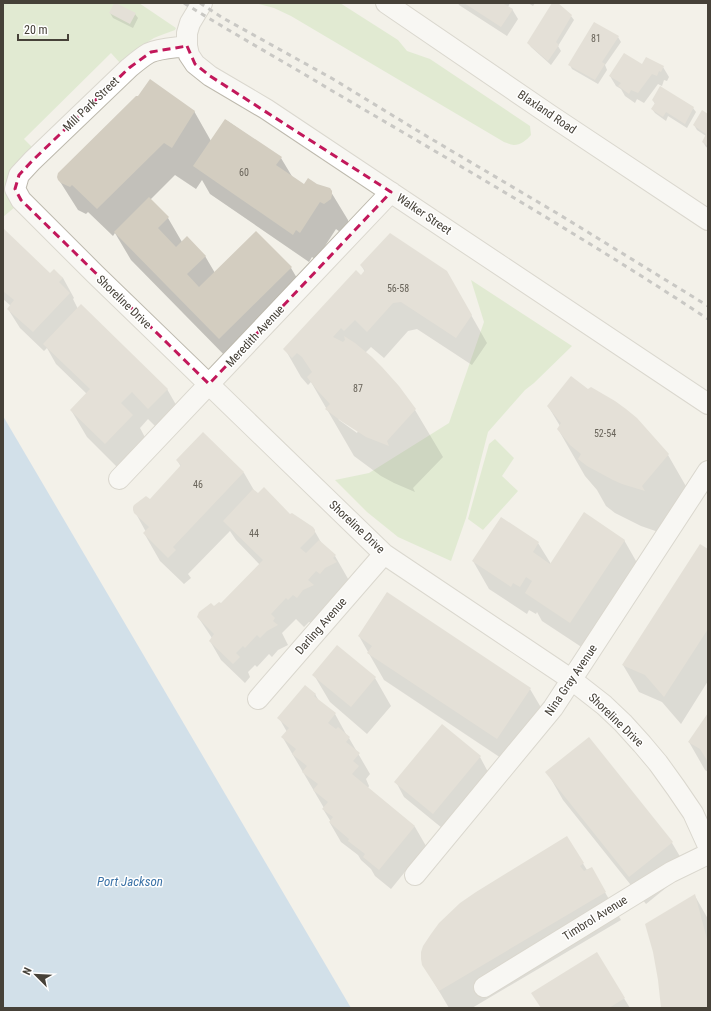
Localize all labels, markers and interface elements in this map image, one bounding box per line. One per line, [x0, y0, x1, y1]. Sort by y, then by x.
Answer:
scale bar [18, 16, 68, 42]
text: 20 m [24, 23, 48, 37]
house number: 81 [591, 33, 601, 44]
street label: Mill Park Street [60, 74, 122, 134]
street label: Blaxland Road [515, 87, 579, 137]
house number: 60 [239, 167, 249, 178]
street label: Walker Street [394, 191, 454, 238]
street label: Shoreline Drive [94, 272, 155, 332]
house number: 56-58 [387, 283, 409, 294]
street label: Meredith Avenue [223, 302, 287, 370]
house number: 87 [353, 383, 363, 394]
house number: 52-54 [594, 428, 616, 439]
house number: 46 [193, 479, 203, 490]
street label: Shoreline Drive [326, 498, 388, 557]
house number: 44 [249, 528, 259, 539]
street label: Darling Avenue [292, 594, 350, 657]
street label: Nina Gray Avenue [542, 641, 600, 718]
street label: Shoreline Drive [586, 690, 647, 750]
water label: Port Jackson [97, 874, 163, 889]
street label: Timbrol Avenue [560, 892, 630, 943]
north arrow [16, 955, 56, 995]
text: N [20, 965, 35, 977]

